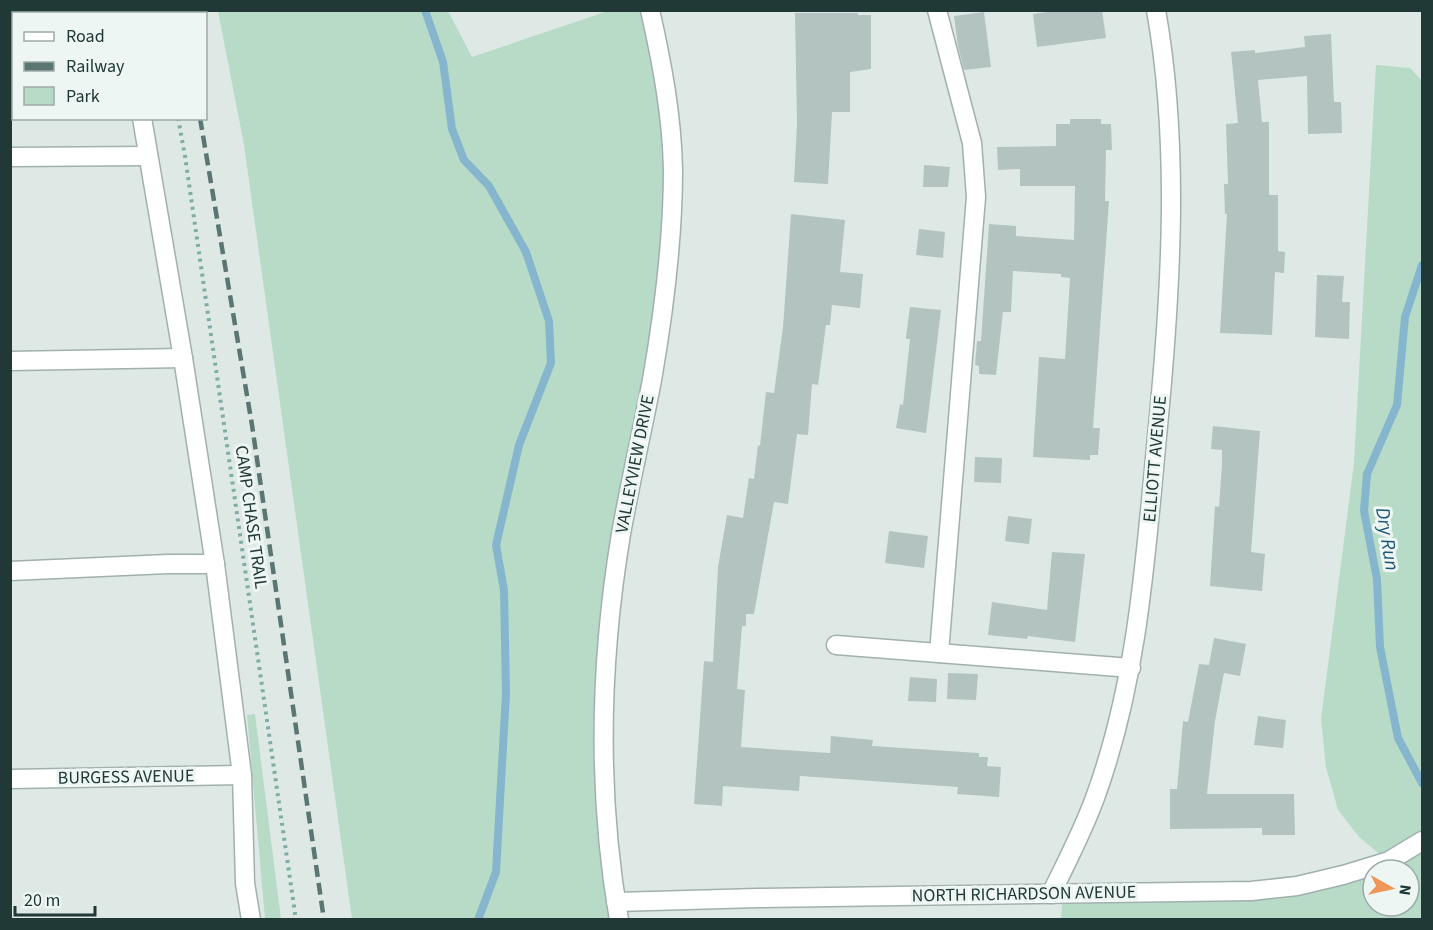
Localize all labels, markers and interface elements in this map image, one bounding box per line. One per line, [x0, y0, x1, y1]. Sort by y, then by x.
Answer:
legend [12, 12, 207, 120]
text: Road [66, 24, 105, 49]
text: Railway [66, 54, 125, 79]
text: Park [66, 84, 100, 109]
street label: VALLEYVIEW DRIVE [609, 393, 661, 535]
street label: ELLIOTT AVENUE [1137, 395, 1173, 523]
street label: CAMP CHASE TRAIL [229, 444, 273, 591]
water label: Dry Run [1368, 505, 1406, 573]
street label: BURGESS AVENUE [57, 763, 195, 791]
north arrow [1361, 858, 1421, 918]
scale bar [15, 879, 94, 917]
street label: NORTH RICHARDSON AVENUE [912, 880, 1136, 908]
text: N [1393, 883, 1416, 897]
text: 20 m [24, 888, 60, 913]

